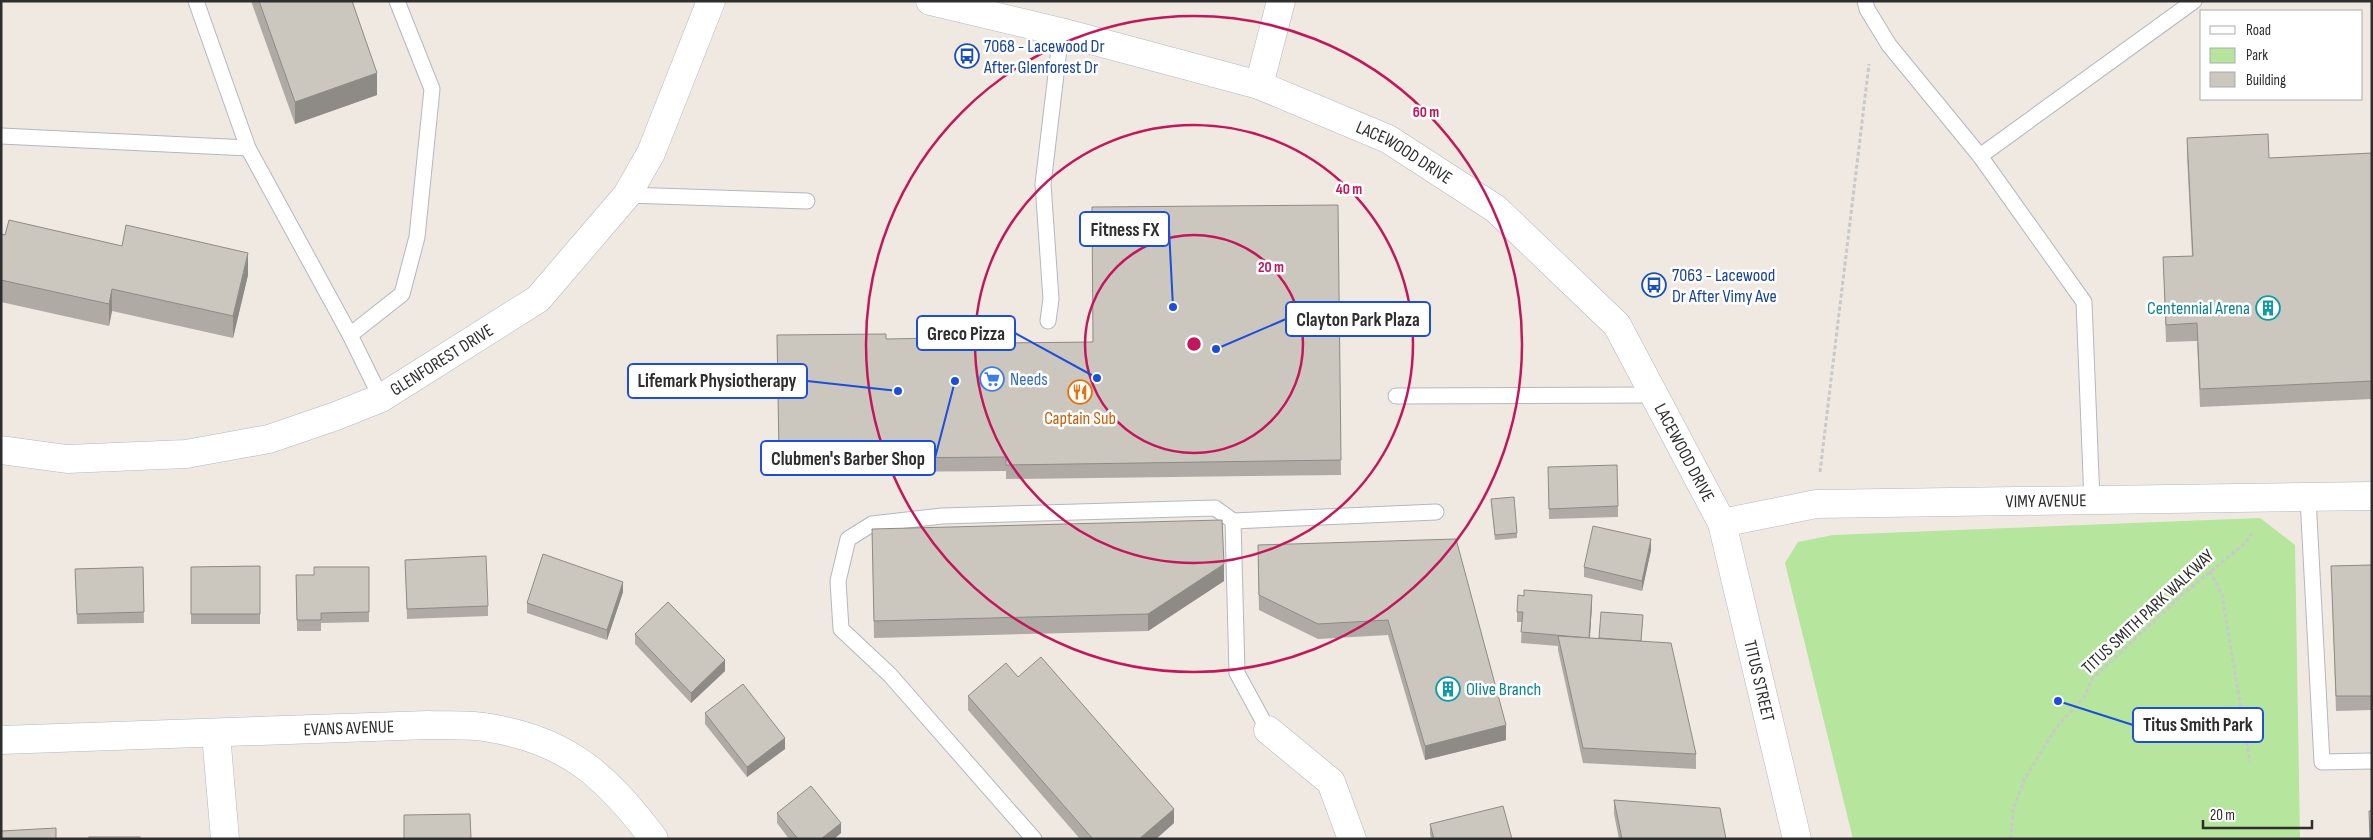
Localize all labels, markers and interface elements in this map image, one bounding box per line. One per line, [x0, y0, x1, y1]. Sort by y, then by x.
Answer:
legend [2200, 10, 2363, 100]
text: Road [2246, 21, 2271, 40]
place label: 7068 - Lacewood Dr After Glenforest Dr [983, 36, 1105, 78]
bus stop icon: 7068 - Lacewood Dr After Glenforest Dr [954, 43, 980, 69]
text: Park [2246, 46, 2268, 65]
text: Building [2246, 71, 2286, 90]
text: 60 m [1413, 103, 1439, 122]
street label: LACEWOOD DRIVE [1353, 116, 1456, 188]
text: 40 m [1336, 180, 1362, 199]
callout: Fitness FX [1080, 212, 1169, 246]
text: Fitness FX [1091, 219, 1160, 242]
text: 20 m [1258, 258, 1284, 277]
place label: 7063 - Lacewood Dr After Vimy Ave [1672, 265, 1777, 307]
bus stop icon: 7063 - Lacewood Dr After Vimy Ave [1641, 272, 1667, 298]
building icon: Centennial Arena [2255, 295, 2281, 321]
place label: Centennial Arena [2147, 298, 2250, 319]
callout: Clayton Park Plaza [1286, 302, 1430, 336]
text: Clayton Park Plaza [1296, 309, 1420, 332]
callout: Greco Pizza [917, 316, 1015, 350]
street label: GLENFOREST DRIVE [386, 319, 497, 400]
text: Greco Pizza [927, 323, 1005, 346]
centre of rings [1185, 335, 1203, 353]
callout: Lifemark Physiotherapy [628, 364, 807, 398]
supermarket icon: Needs [979, 366, 1005, 392]
place label: Needs [1010, 369, 1048, 390]
text: Lifemark Physiotherapy [638, 370, 796, 393]
restaurant icon: Captain Sub [1067, 379, 1093, 405]
street label: LACEWOOD DRIVE [1650, 400, 1719, 505]
place label: Captain Sub [1044, 408, 1116, 429]
callout: Clubmen's Barber Shop [761, 441, 935, 475]
text: Clubmen's Barber Shop [771, 448, 925, 471]
street label: VIMY AVENUE [2005, 490, 2087, 512]
street label: TITUS SMITH PARK WALKWAY [2078, 545, 2219, 679]
street label: TITUS STREET [1740, 638, 1779, 724]
building icon: Olive Branch [1435, 676, 1461, 702]
place label: Olive Branch [1466, 679, 1541, 700]
callout: Titus Smith Park [2133, 708, 2263, 742]
text: Titus Smith Park [2143, 714, 2253, 737]
street label: EVANS AVENUE [303, 716, 395, 740]
scale bar [2203, 798, 2312, 830]
text: 20 m [2210, 806, 2235, 825]

